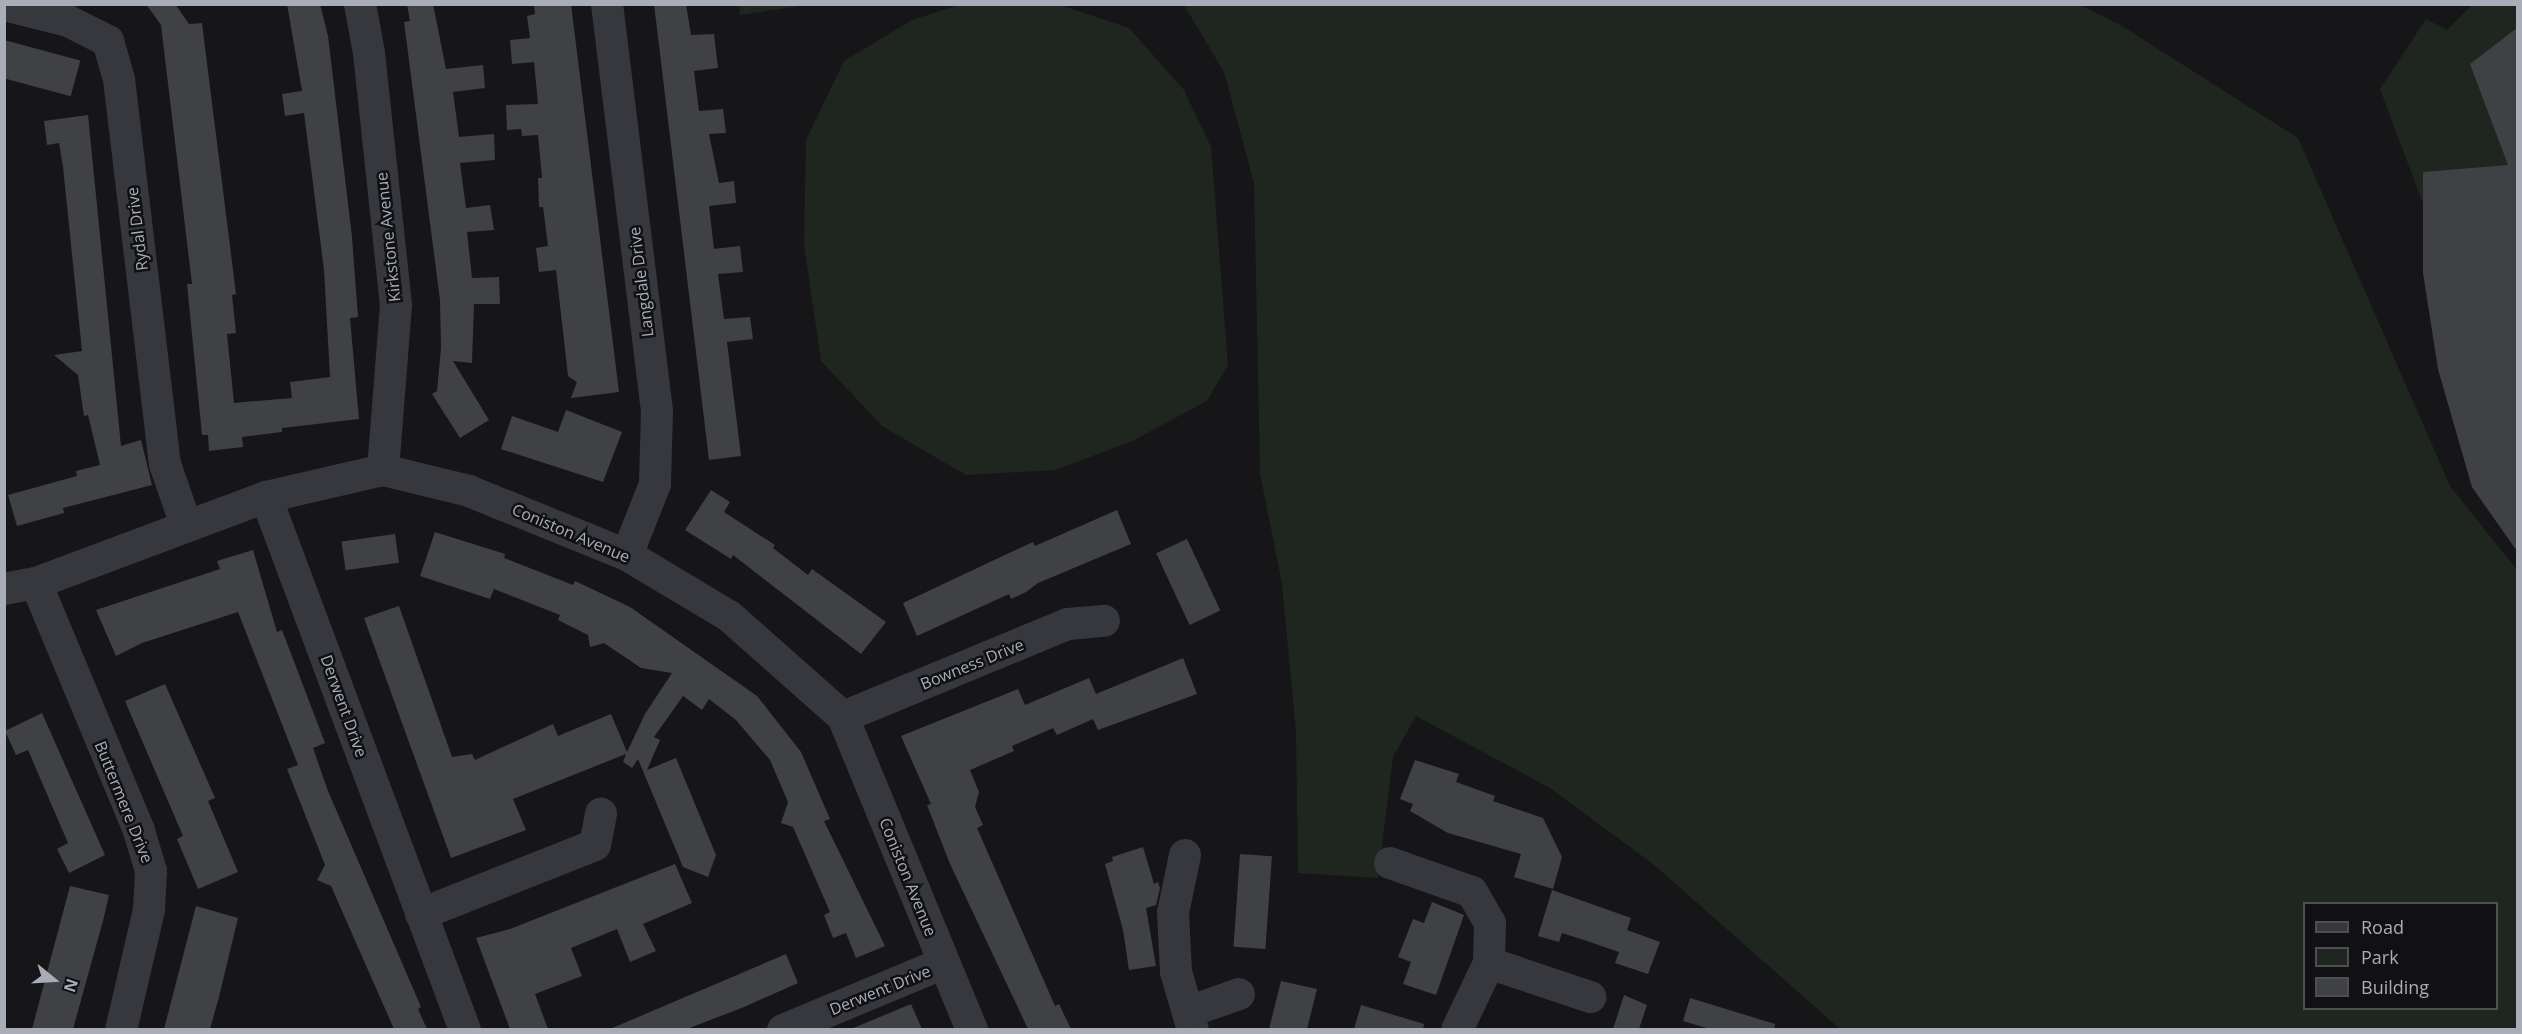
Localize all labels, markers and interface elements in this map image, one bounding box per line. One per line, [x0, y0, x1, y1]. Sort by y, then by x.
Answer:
street label: Kirkstone Avenue [372, 171, 404, 303]
street label: Rydal Drive [122, 186, 152, 272]
street label: Langdale Drive [625, 226, 657, 338]
street label: Coniston Avenue [509, 500, 633, 566]
street label: Bowness Drive [918, 635, 1026, 693]
street label: Derwent Drive [317, 652, 371, 760]
street label: Buttermere Drive [91, 738, 157, 866]
street label: Coniston Avenue [875, 815, 941, 939]
legend [2303, 902, 2498, 1010]
text: Road [2361, 915, 2404, 939]
text: Park [2361, 945, 2399, 969]
north arrow [24, 950, 84, 1010]
street label: Derwent Drive [827, 961, 933, 1019]
text: Building [2361, 975, 2429, 999]
text: N [59, 976, 84, 995]

